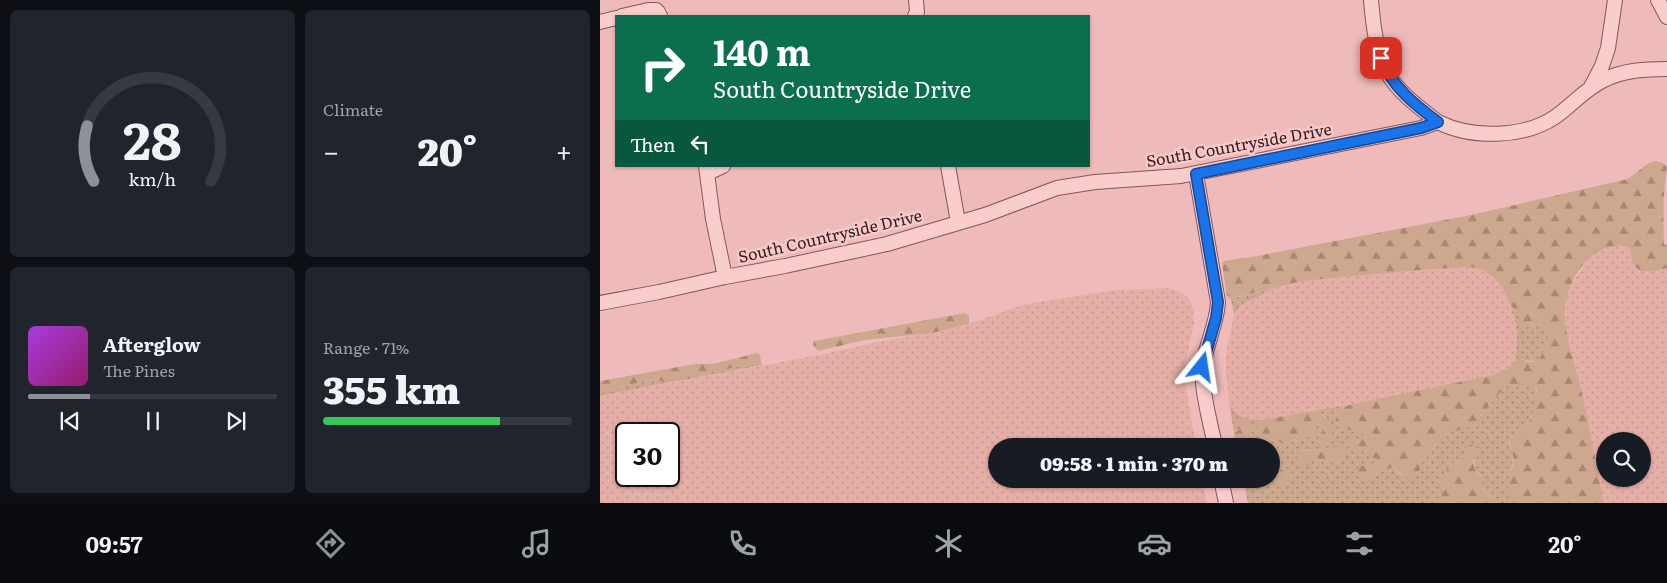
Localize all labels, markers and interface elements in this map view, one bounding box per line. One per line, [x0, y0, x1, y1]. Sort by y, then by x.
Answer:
text: 140 m [713, 25, 811, 77]
icon: right [630, 35, 695, 100]
pin [1360, 37, 1402, 79]
icon: arrive [1367, 44, 1395, 72]
text: South Countryside Drive [713, 72, 971, 105]
text: Climate [323, 97, 383, 121]
text: 28 [123, 98, 182, 176]
street label: South Countryside Drive [1144, 116, 1333, 172]
text: 20° [418, 121, 477, 178]
text: − [323, 129, 339, 171]
text: + [556, 129, 572, 171]
text: Then [630, 130, 676, 158]
icon: left [686, 130, 714, 158]
text: km/h [129, 165, 176, 192]
street label: South Countryside Drive [736, 202, 924, 268]
text: Afterglow [103, 330, 201, 358]
text: Range · 71% [323, 335, 409, 359]
position arrow [1175, 340, 1227, 392]
text: The Pines [103, 358, 175, 382]
text: 355 km [323, 359, 460, 416]
icon: previous [56, 407, 84, 435]
icon: pause [139, 407, 167, 435]
icon: next [222, 407, 250, 435]
speed limit sign: 30 [615, 422, 680, 487]
map controls [1596, 432, 1651, 487]
button: search [1596, 432, 1651, 487]
text: 09:58 · 1 min · 370 m [1040, 449, 1228, 477]
icon: directions [313, 526, 348, 561]
icon: music [519, 526, 554, 561]
icon: phone [725, 526, 760, 561]
icon: climate [931, 526, 966, 561]
icon: car [1137, 526, 1172, 561]
icon: filters [1342, 526, 1377, 561]
text: 09:57 [85, 527, 142, 560]
text: 20° [1548, 527, 1582, 560]

